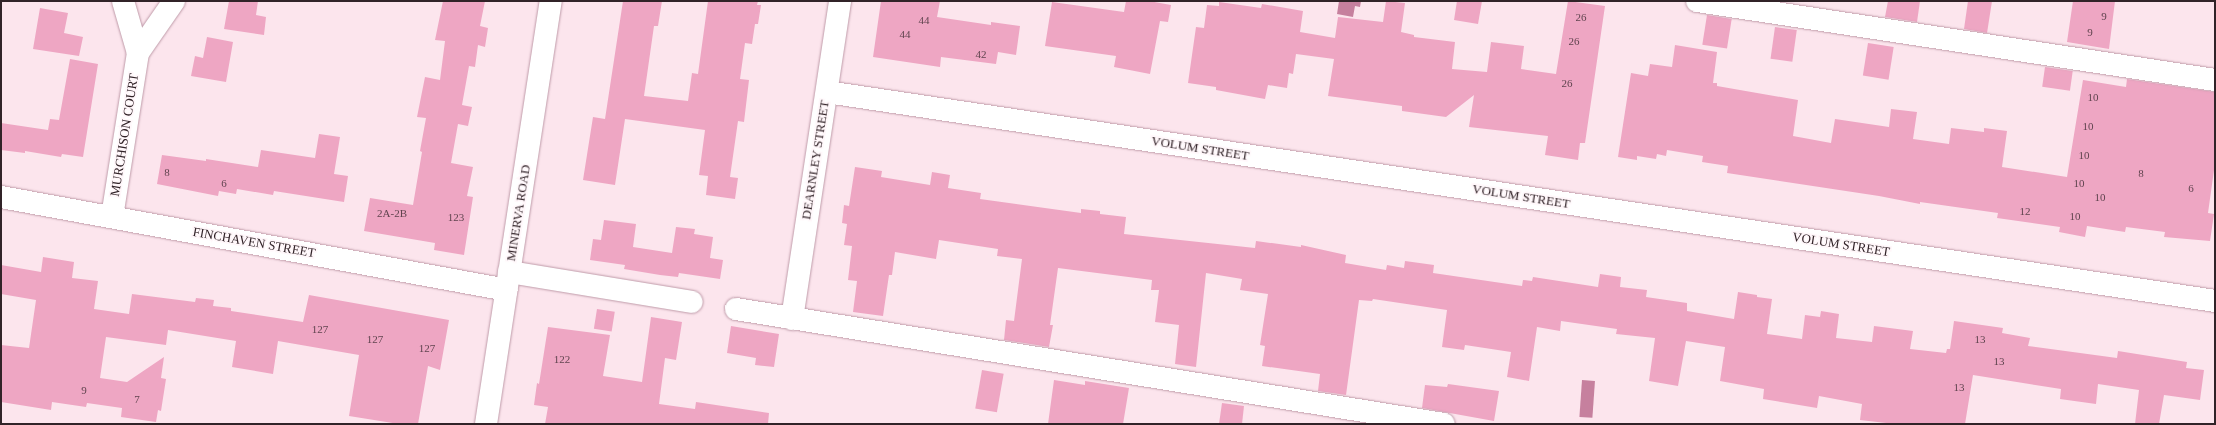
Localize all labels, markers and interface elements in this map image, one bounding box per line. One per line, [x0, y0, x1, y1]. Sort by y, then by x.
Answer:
house number: 9 [2101, 9, 2107, 23]
house number: 26 [1576, 10, 1586, 24]
house number: 44 [918, 13, 930, 27]
house number: 9 [2087, 25, 2093, 39]
house number: 44 [900, 27, 910, 41]
house number: 26 [1568, 34, 1580, 48]
house number: 42 [976, 47, 986, 61]
street label: MURCHISON COURT [108, 72, 142, 198]
house number: 26 [1562, 76, 1572, 90]
house number: 10 [2088, 90, 2098, 104]
street label: DEARNLEY STREET [799, 99, 833, 221]
house number: 10 [2082, 119, 2094, 133]
street label: VOLUM STREET [1150, 134, 1250, 164]
house number: 10 [2078, 148, 2090, 162]
street label: MINERVA ROAD [504, 163, 534, 263]
house number: 8 [164, 165, 170, 179]
house number: 8 [2138, 166, 2144, 180]
house number: 6 [221, 176, 227, 190]
house number: 10 [2074, 176, 2084, 190]
house number: 6 [2188, 181, 2194, 195]
street label: VOLUM STREET [1471, 182, 1571, 212]
house number: 10 [2094, 190, 2106, 204]
house number: 12 [2020, 204, 2030, 218]
house number: 2A-2B [377, 206, 407, 220]
house number: 10 [2070, 209, 2080, 223]
house number: 123 [448, 210, 464, 224]
street label: FINCHAVEN STREET [191, 225, 317, 261]
street label: VOLUM STREET [1791, 230, 1891, 260]
house number: 127 [312, 322, 328, 336]
house number: 127 [367, 332, 383, 346]
house number: 13 [1974, 332, 1986, 346]
house number: 127 [419, 341, 435, 355]
house number: 122 [554, 352, 570, 366]
house number: 13 [1994, 354, 2004, 368]
house number: 13 [1954, 380, 1964, 394]
house number: 9 [81, 383, 87, 397]
house number: 7 [134, 392, 140, 406]

